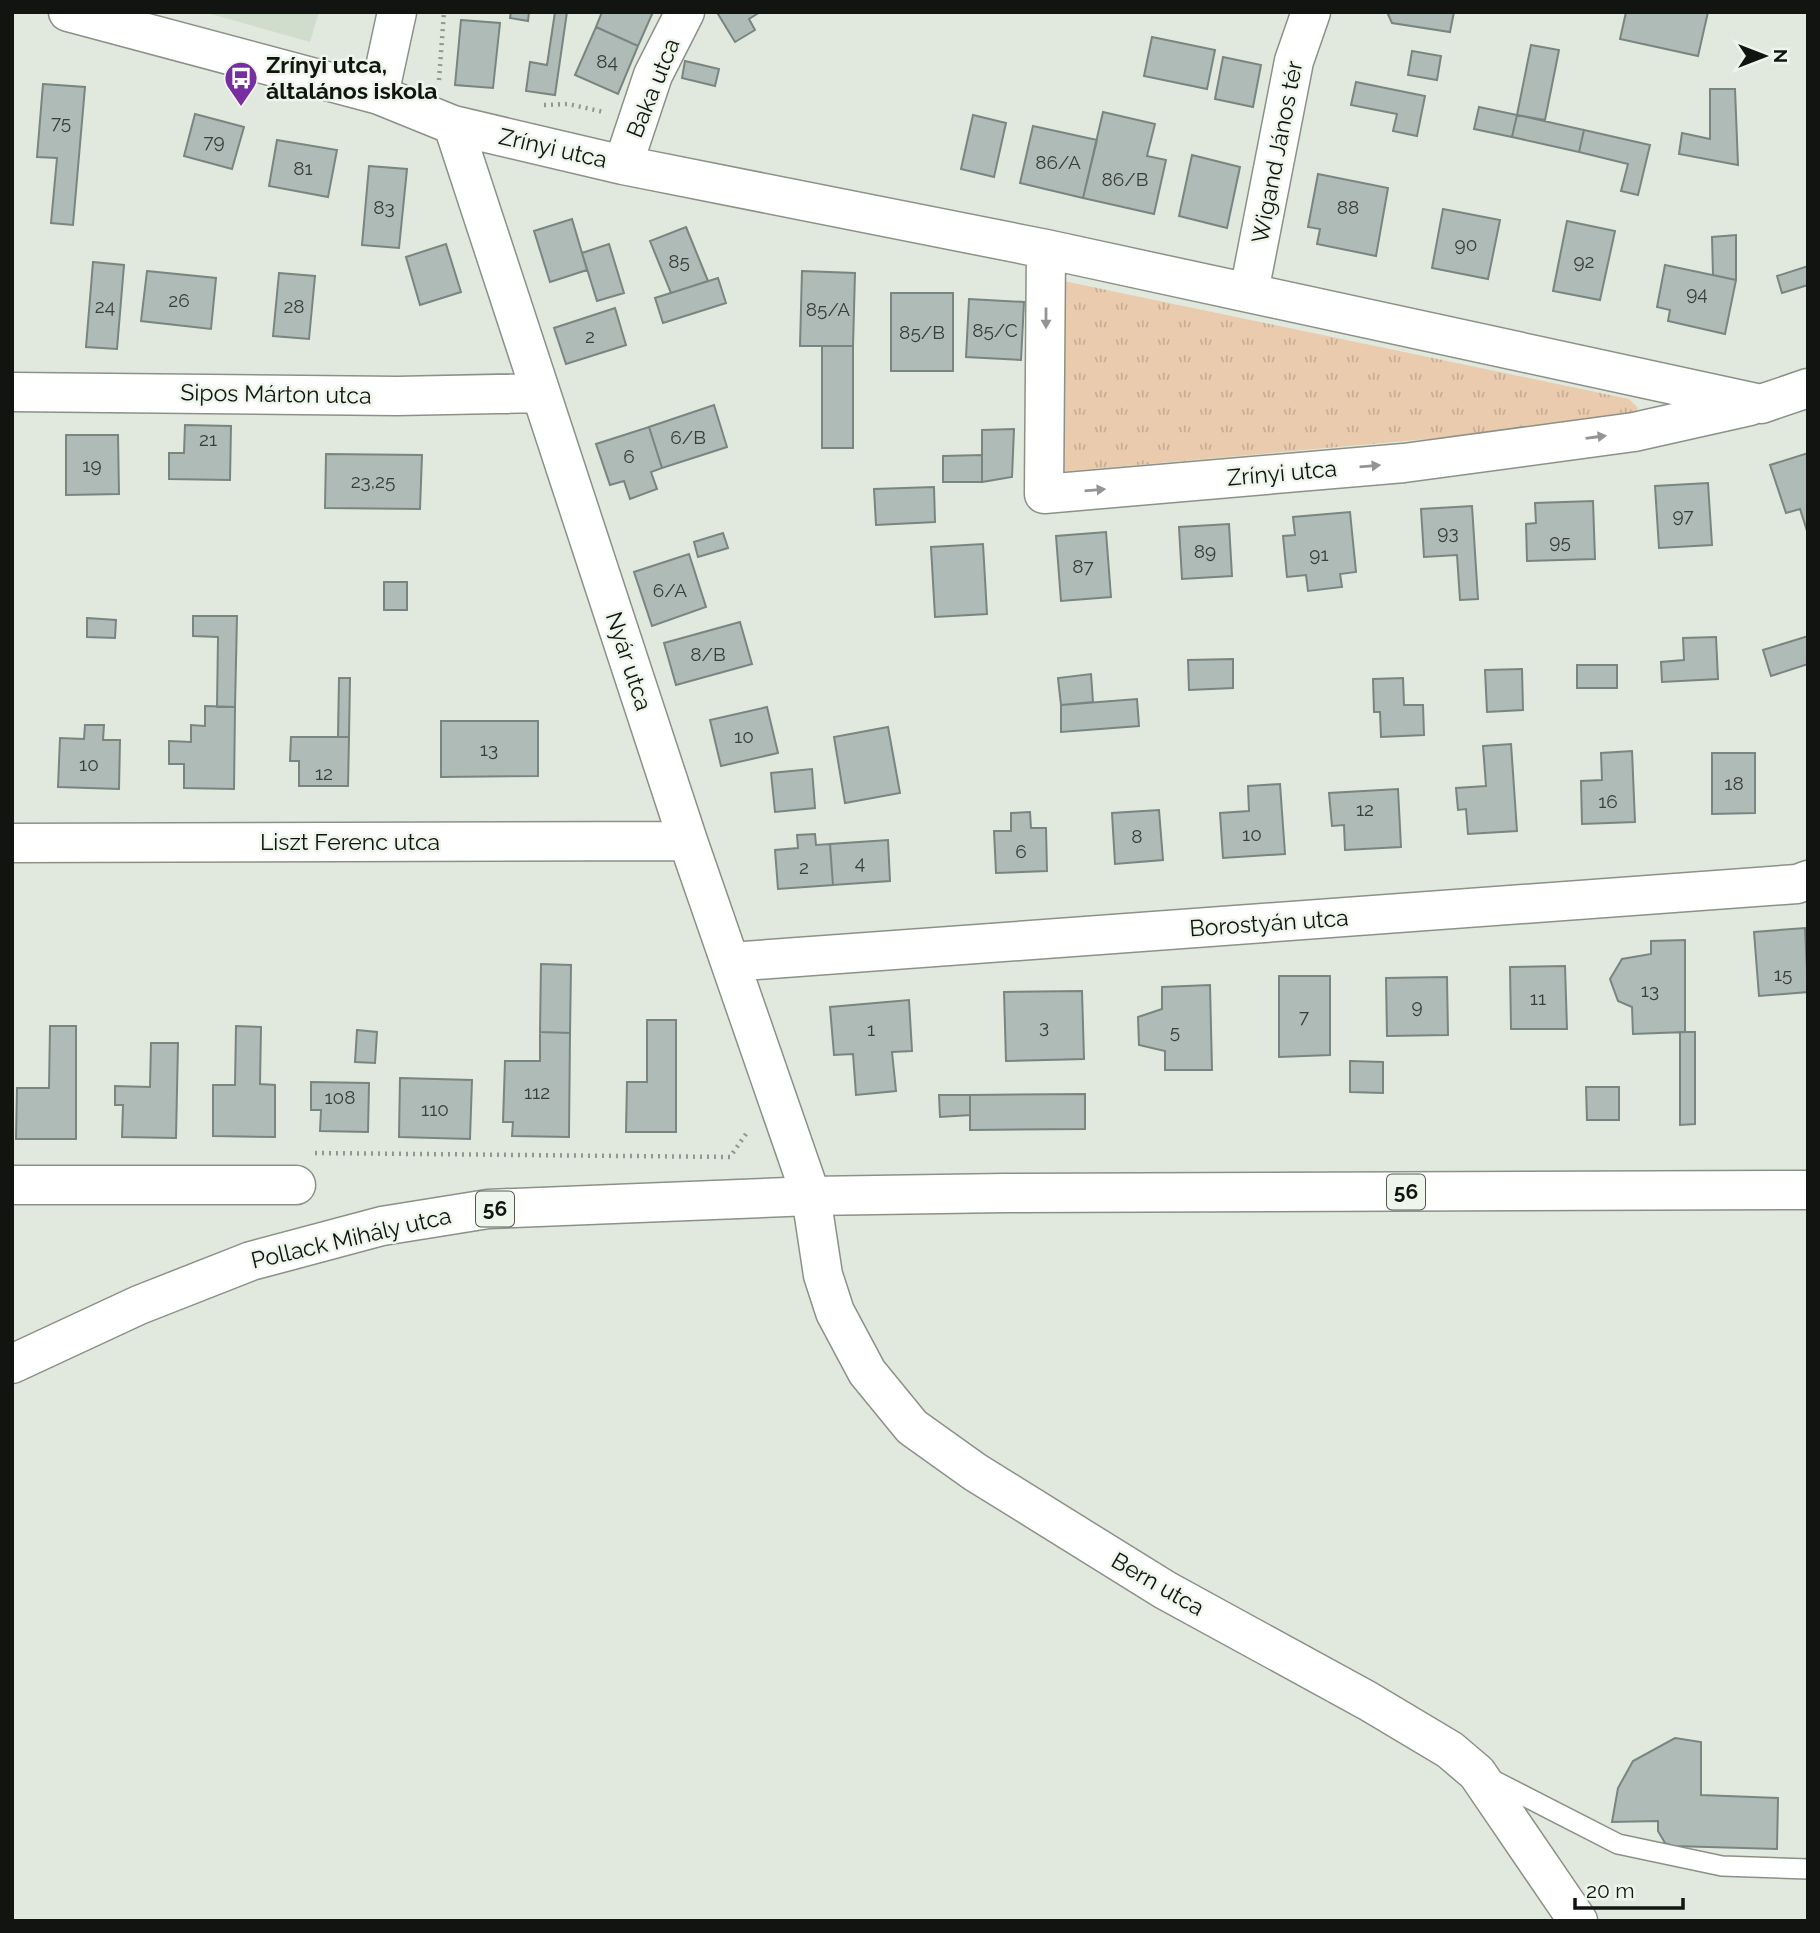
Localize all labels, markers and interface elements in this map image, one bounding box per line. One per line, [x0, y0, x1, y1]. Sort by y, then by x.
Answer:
north arrow [1729, 21, 1799, 91]
street label: Baka utca [620, 34, 685, 141]
text: N [1770, 49, 1792, 63]
house number: 84 [596, 50, 618, 72]
place label: Zrínyi utca, általános iskola [266, 51, 437, 104]
street label: Wigand János tér [1246, 58, 1307, 245]
bus stop icon: Zrínyi utca, általános iskola [222, 59, 260, 108]
house number: 75 [51, 111, 71, 133]
street label: Zrínyi utca [496, 122, 610, 173]
house number: 79 [203, 130, 225, 152]
house number: 86/A [1035, 151, 1081, 173]
house number: 81 [293, 157, 313, 179]
house number: 86/B [1102, 168, 1148, 190]
house number: 83 [373, 196, 395, 218]
house number: 88 [1337, 196, 1359, 218]
house number: 90 [1455, 233, 1477, 255]
house number: 85 [668, 250, 690, 272]
house number: 92 [1573, 250, 1595, 272]
house number: 94 [1686, 282, 1708, 304]
house number: 26 [168, 289, 190, 311]
house number: 24 [95, 295, 115, 317]
house number: 28 [283, 295, 305, 317]
house number: 85/A [806, 298, 850, 320]
one-way arrow [1040, 307, 1052, 329]
house number: 85/C [972, 319, 1018, 341]
house number: 85/B [899, 321, 945, 343]
house number: 2 [585, 325, 595, 347]
street label: Sipos Márton utca [180, 378, 372, 409]
house number: 6/B [670, 426, 706, 448]
house number: 21 [199, 428, 217, 450]
one-way arrow [1585, 431, 1607, 442]
house number: 6 [623, 445, 635, 467]
house number: 19 [82, 454, 102, 476]
street label: Zrínyi utca [1226, 454, 1338, 491]
one-way arrow [1359, 460, 1381, 471]
house number: 23,25 [351, 470, 395, 492]
one-way arrow [1084, 484, 1106, 495]
house number: 97 [1672, 504, 1694, 526]
house number: 93 [1437, 521, 1459, 543]
house number: 95 [1549, 530, 1571, 552]
house number: 89 [1194, 540, 1216, 562]
house number: 91 [1309, 543, 1329, 565]
house number: 87 [1072, 555, 1094, 577]
house number: 6/A [653, 579, 687, 601]
street label: Nyár utca [601, 608, 658, 714]
house number: 8/B [690, 643, 726, 665]
house number: 10 [734, 725, 754, 747]
house number: 13 [480, 738, 498, 760]
house number: 10 [79, 753, 99, 775]
house number: 12 [315, 762, 333, 784]
house number: 18 [1724, 772, 1744, 794]
house number: 16 [1598, 790, 1618, 812]
house number: 12 [1356, 798, 1374, 820]
house number: 10 [1242, 823, 1262, 845]
house number: 8 [1131, 825, 1143, 847]
street label: Liszt Ferenc utca [260, 828, 440, 855]
house number: 6 [1015, 840, 1027, 862]
house number: 4 [855, 851, 865, 873]
house number: 2 [799, 856, 809, 878]
street label: Borostyán utca [1188, 903, 1349, 942]
house number: 15 [1774, 963, 1792, 985]
house number: 13 [1641, 979, 1659, 1001]
house number: 11 [1530, 987, 1546, 1009]
house number: 9 [1411, 995, 1423, 1017]
house number: 7 [1299, 1005, 1309, 1027]
house number: 3 [1039, 1015, 1049, 1037]
house number: 1 [867, 1018, 875, 1040]
house number: 5 [1170, 1020, 1180, 1042]
house number: 112 [524, 1081, 550, 1103]
house number: 108 [324, 1086, 356, 1108]
house number: 110 [421, 1098, 449, 1120]
road number: 56 [1387, 1174, 1425, 1210]
road number: 56 [476, 1192, 514, 1226]
street label: Pollack Mihály utca [248, 1201, 454, 1274]
street label: Bern utca [1107, 1546, 1209, 1621]
scale bar [1575, 1867, 1684, 1911]
text: 20 m [1586, 1878, 1634, 1903]

